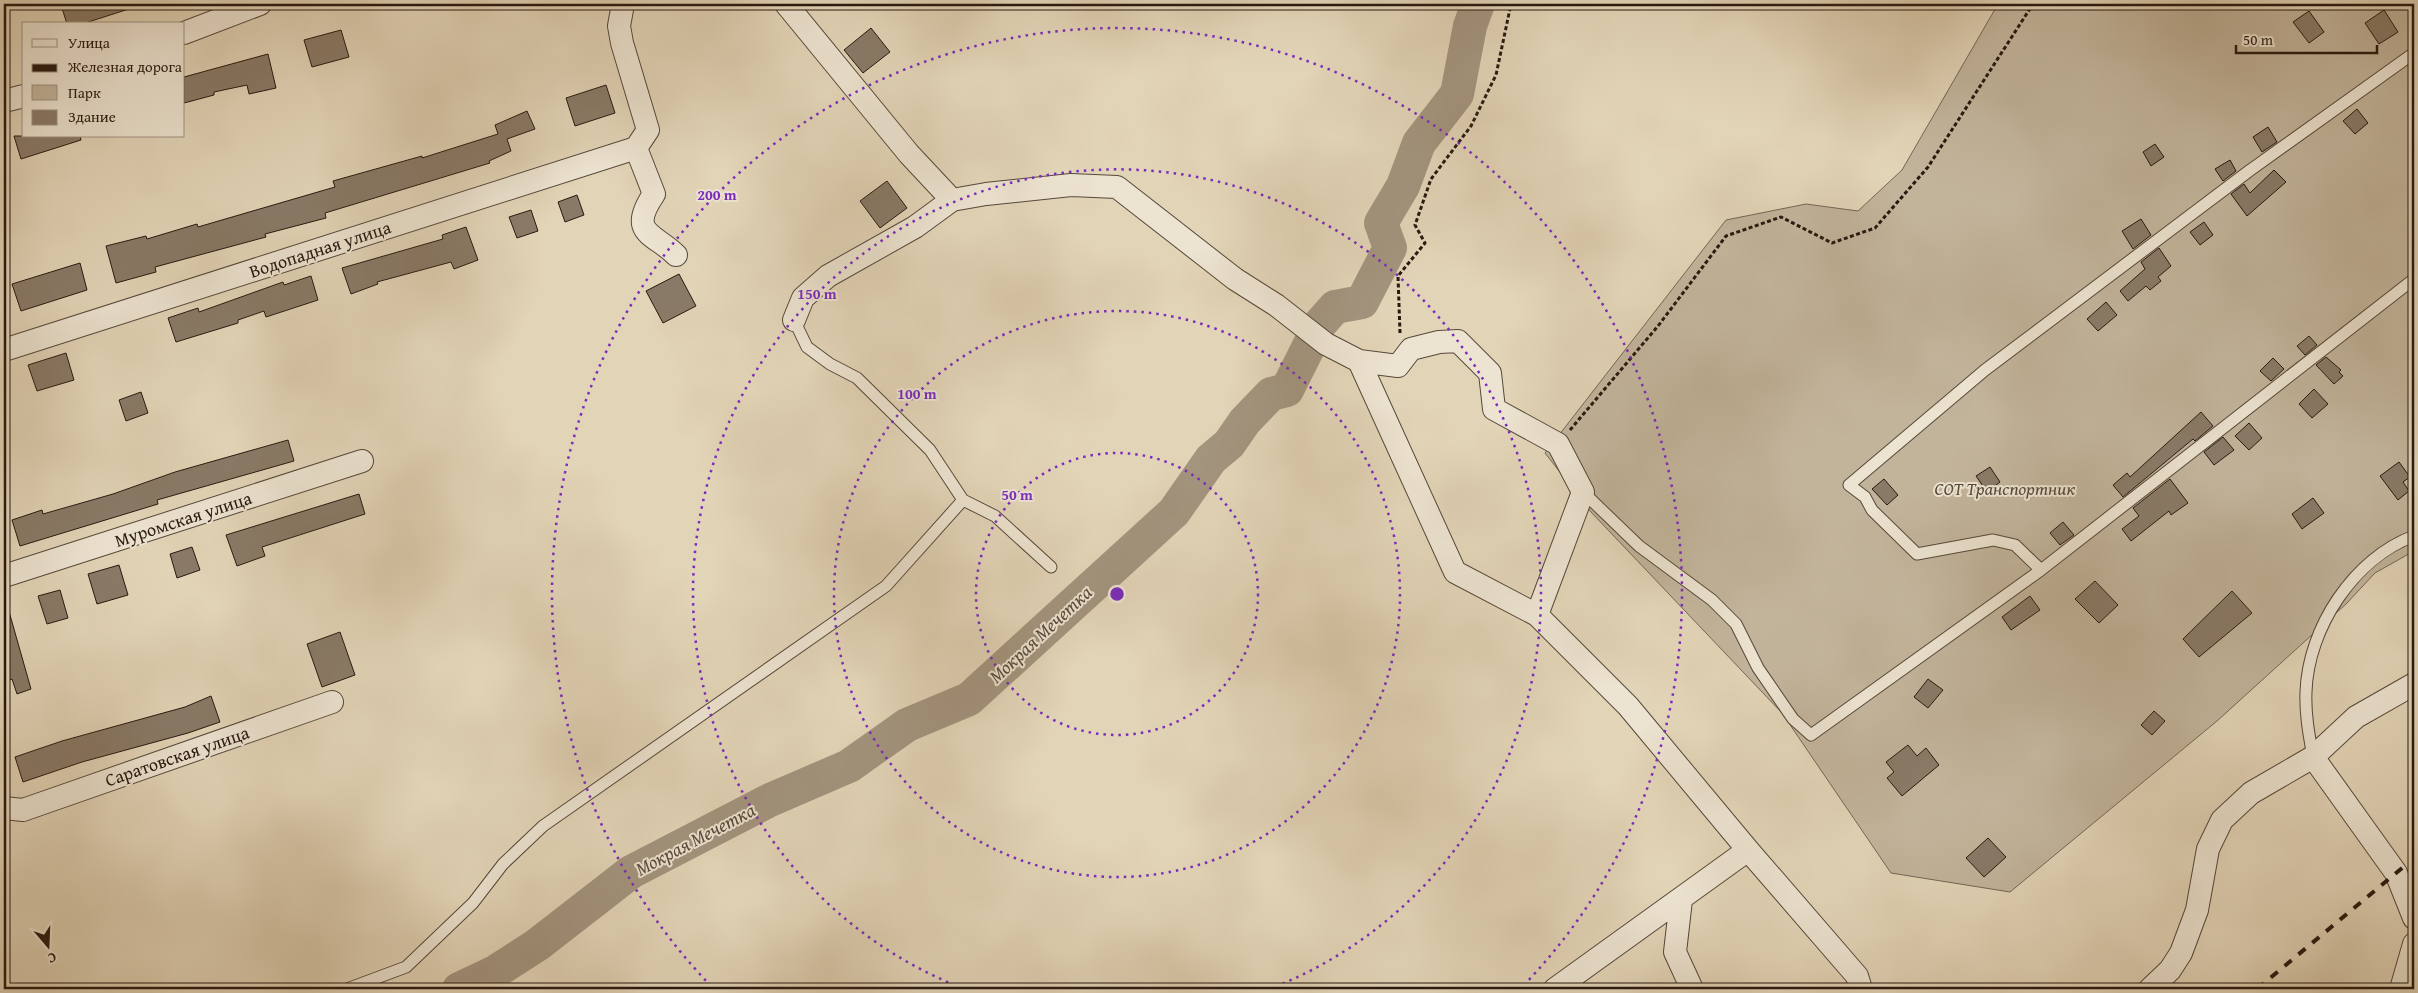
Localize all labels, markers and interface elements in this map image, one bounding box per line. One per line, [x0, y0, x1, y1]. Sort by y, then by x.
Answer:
legend [22, 22, 185, 138]
scale bar [2236, 22, 2377, 54]
text: 50 m [2243, 29, 2274, 50]
text: Улица [68, 32, 111, 53]
text: Железная дорога [67, 56, 183, 77]
text: Парк [68, 82, 101, 103]
text: Здание [68, 106, 116, 127]
text: 200 m [697, 184, 737, 205]
street label: Водопадная улица [246, 213, 395, 285]
text: 150 m [797, 283, 837, 304]
text: 100 m [897, 383, 937, 404]
park label: СОТ Транспортник [1935, 475, 2075, 502]
street label: Муромская улица [111, 484, 255, 554]
text: 50 m [1001, 484, 1033, 505]
water label: Мокрая Мечетка [982, 579, 1098, 689]
centre of rings [1108, 585, 1126, 603]
street label: Саратовская улица [101, 719, 253, 793]
water label: Мокрая Мечетка [630, 795, 760, 882]
north arrow [22, 920, 72, 970]
text: С [45, 948, 59, 969]

